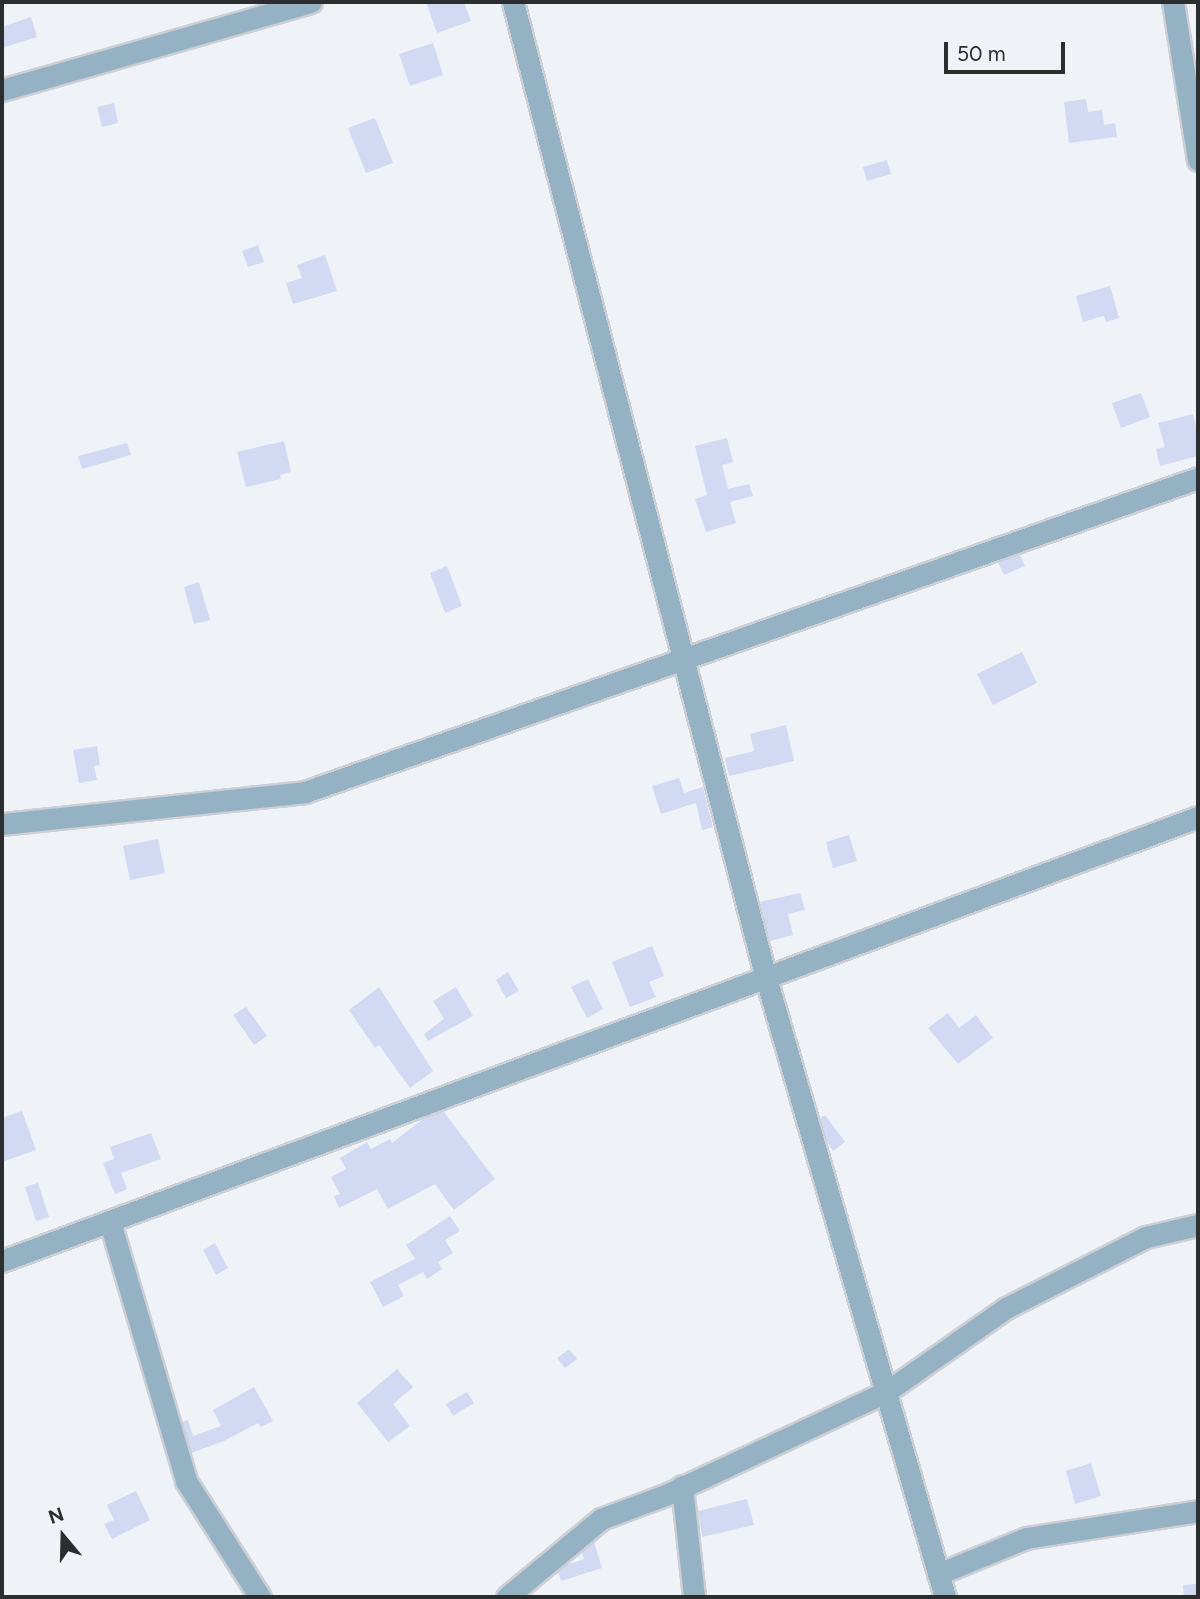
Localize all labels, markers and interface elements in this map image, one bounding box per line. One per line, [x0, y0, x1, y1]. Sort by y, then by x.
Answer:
scale bar [948, 28, 1069, 72]
text: 50 m [957, 41, 1006, 66]
north arrow [28, 1501, 98, 1571]
text: N [45, 1502, 67, 1529]

